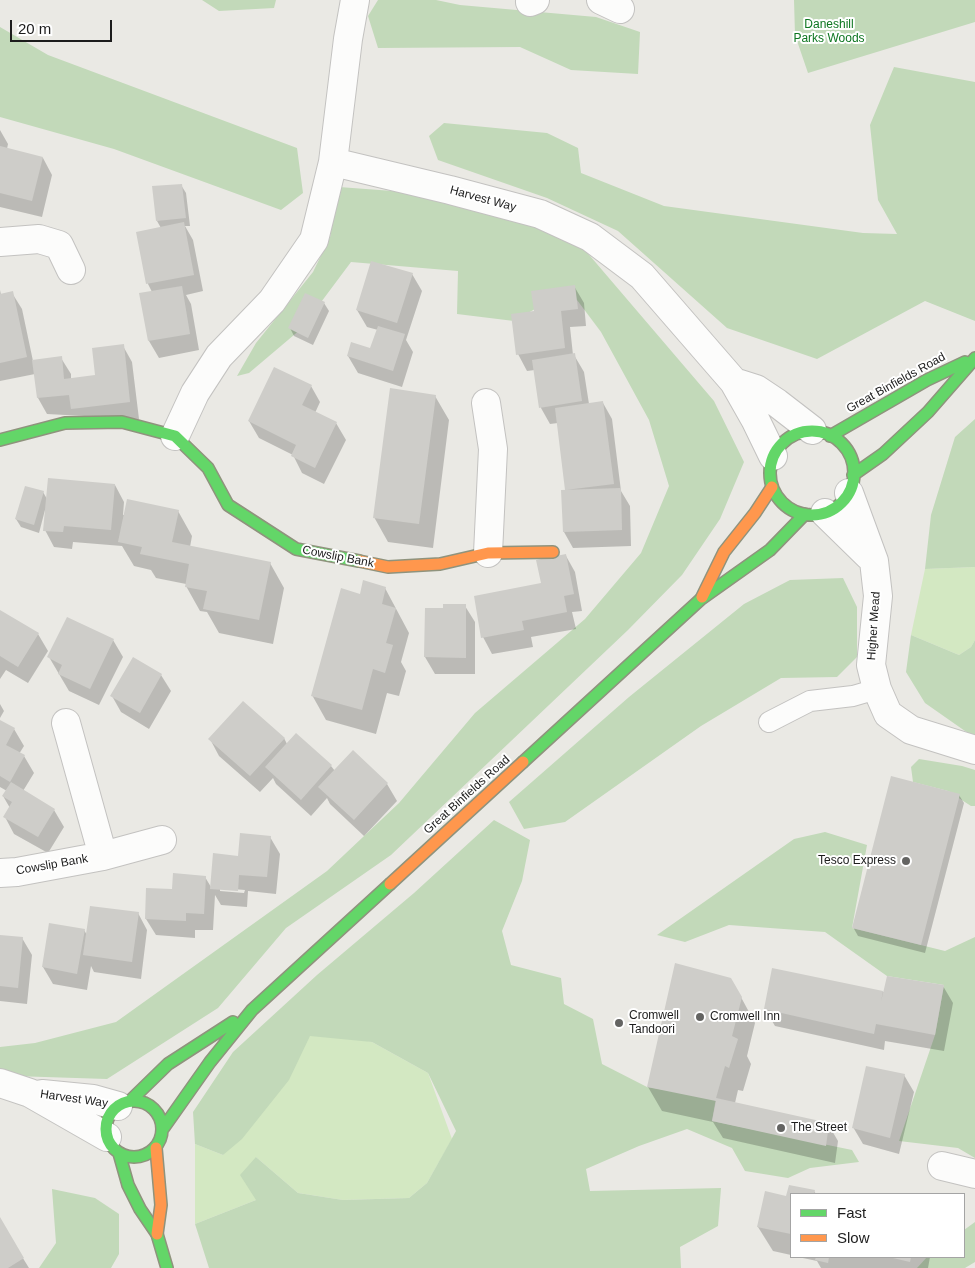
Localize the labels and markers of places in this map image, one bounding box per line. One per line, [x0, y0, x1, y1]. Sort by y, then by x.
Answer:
place label: Tesco Express [818, 854, 896, 868]
marker: Tesco Express [900, 855, 912, 867]
place label: Cromwell Tandoori [629, 1009, 679, 1037]
place label: Cromwell Inn [710, 1010, 780, 1024]
marker: Cromwell Inn [694, 1011, 706, 1023]
marker: Cromwell Tandoori [613, 1017, 625, 1029]
place label: The Street [791, 1121, 847, 1135]
marker: The Street [775, 1122, 787, 1134]

